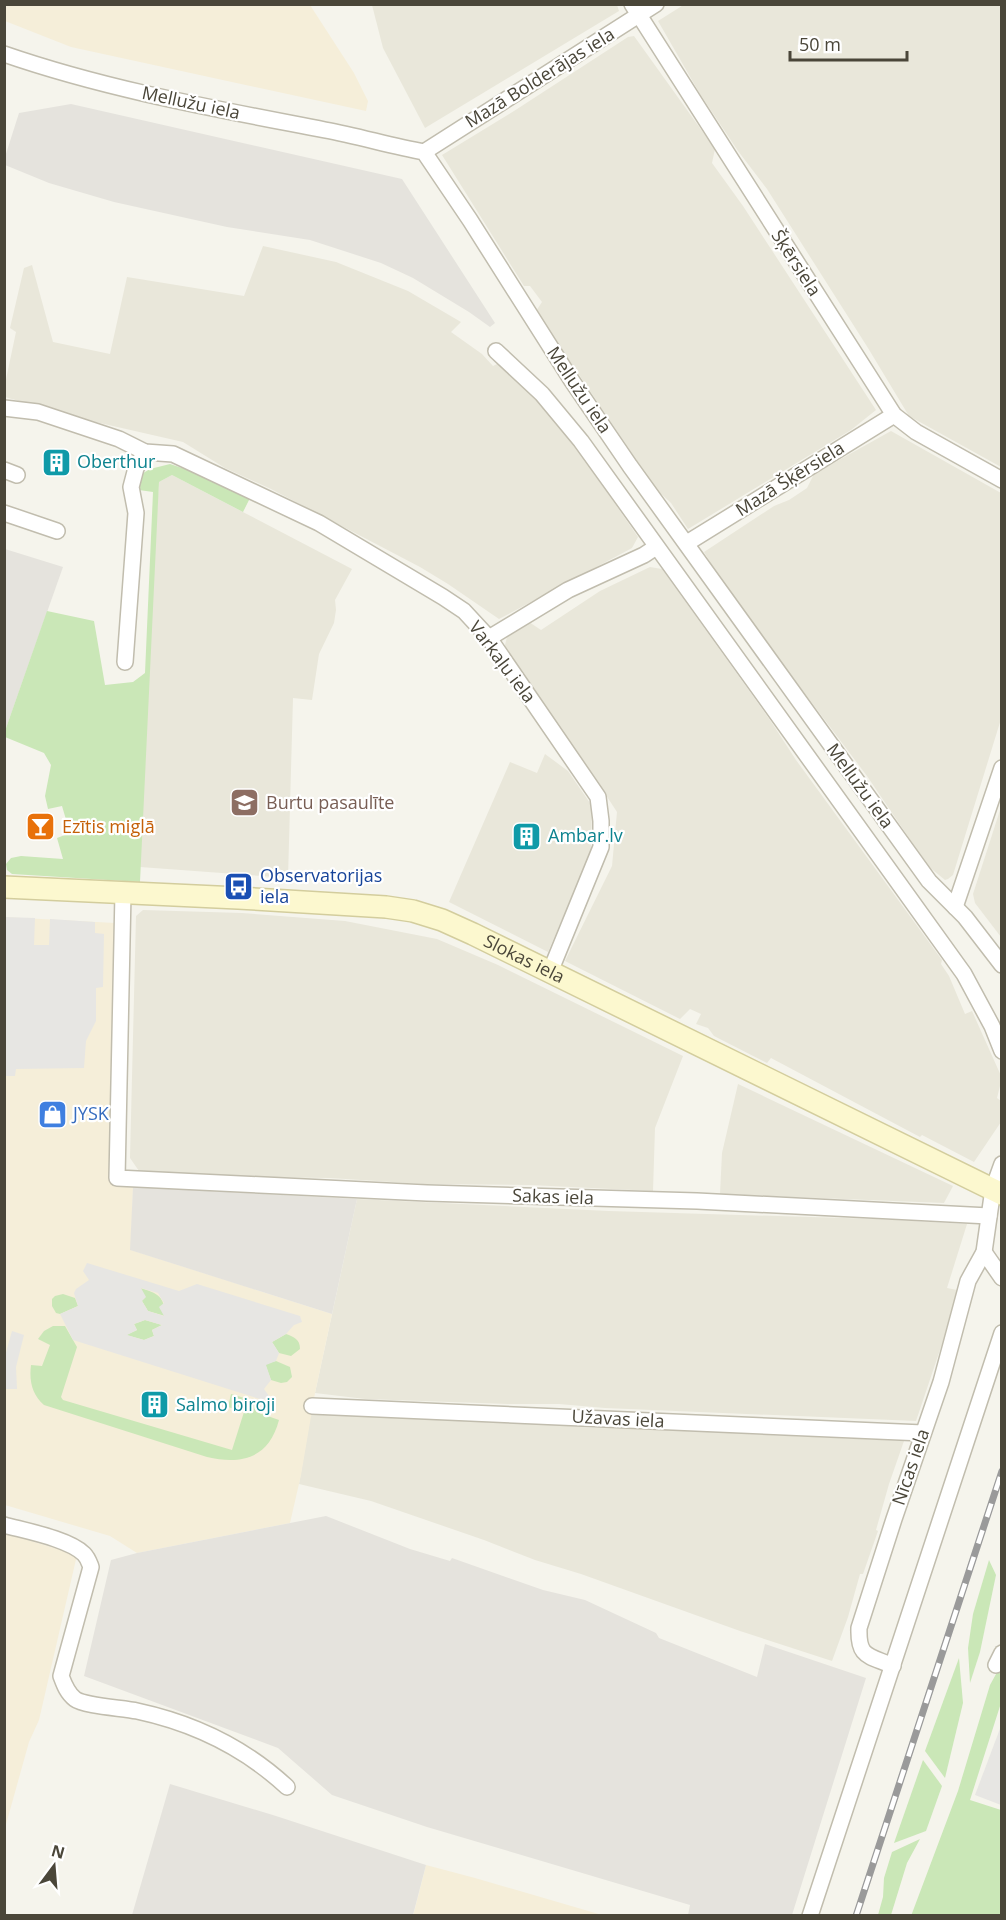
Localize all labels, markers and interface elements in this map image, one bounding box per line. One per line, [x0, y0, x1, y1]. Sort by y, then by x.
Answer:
street label: Mazā Bolderājas iela [460, 21, 619, 133]
scale bar [790, 24, 907, 62]
text: 50 m [799, 32, 841, 56]
street label: Mellužu iela [140, 80, 243, 124]
street label: Šķērsiela [766, 225, 827, 300]
street label: Mellužu iela [542, 341, 618, 438]
street label: Mazā Šķērsiela [731, 435, 848, 521]
building icon: Oberthur [40, 446, 72, 478]
place label: Oberthur [77, 449, 156, 473]
street label: Varkaļu iela [464, 615, 542, 707]
street label: Mellužu iela [822, 738, 900, 833]
school or university icon: Burtu pasaulīte [229, 787, 261, 819]
place label: Burtu pasaulīte [266, 790, 394, 814]
bar icon: Ezītis miglā [25, 811, 57, 843]
place label: Ezītis miglā [62, 814, 155, 838]
building icon: Ambar.lv [511, 820, 543, 852]
place label: Ambar.lv [548, 823, 623, 847]
place label: Observatorijas iela [260, 863, 382, 908]
bus stop icon: Observatorijas iela [223, 870, 255, 902]
street label: Slokas iela [480, 928, 569, 988]
shop icon: JYSK [36, 1098, 68, 1130]
place label: JYSK [71, 1101, 110, 1125]
street label: Sakas iela [512, 1183, 594, 1209]
building icon: Salmo biroji [139, 1389, 171, 1421]
place label: Salmo biroji [176, 1392, 275, 1416]
street label: Užavas iela [571, 1404, 665, 1432]
street label: Nīcas iela [886, 1425, 934, 1508]
north arrow [24, 1836, 84, 1896]
text: N [49, 1839, 67, 1864]

